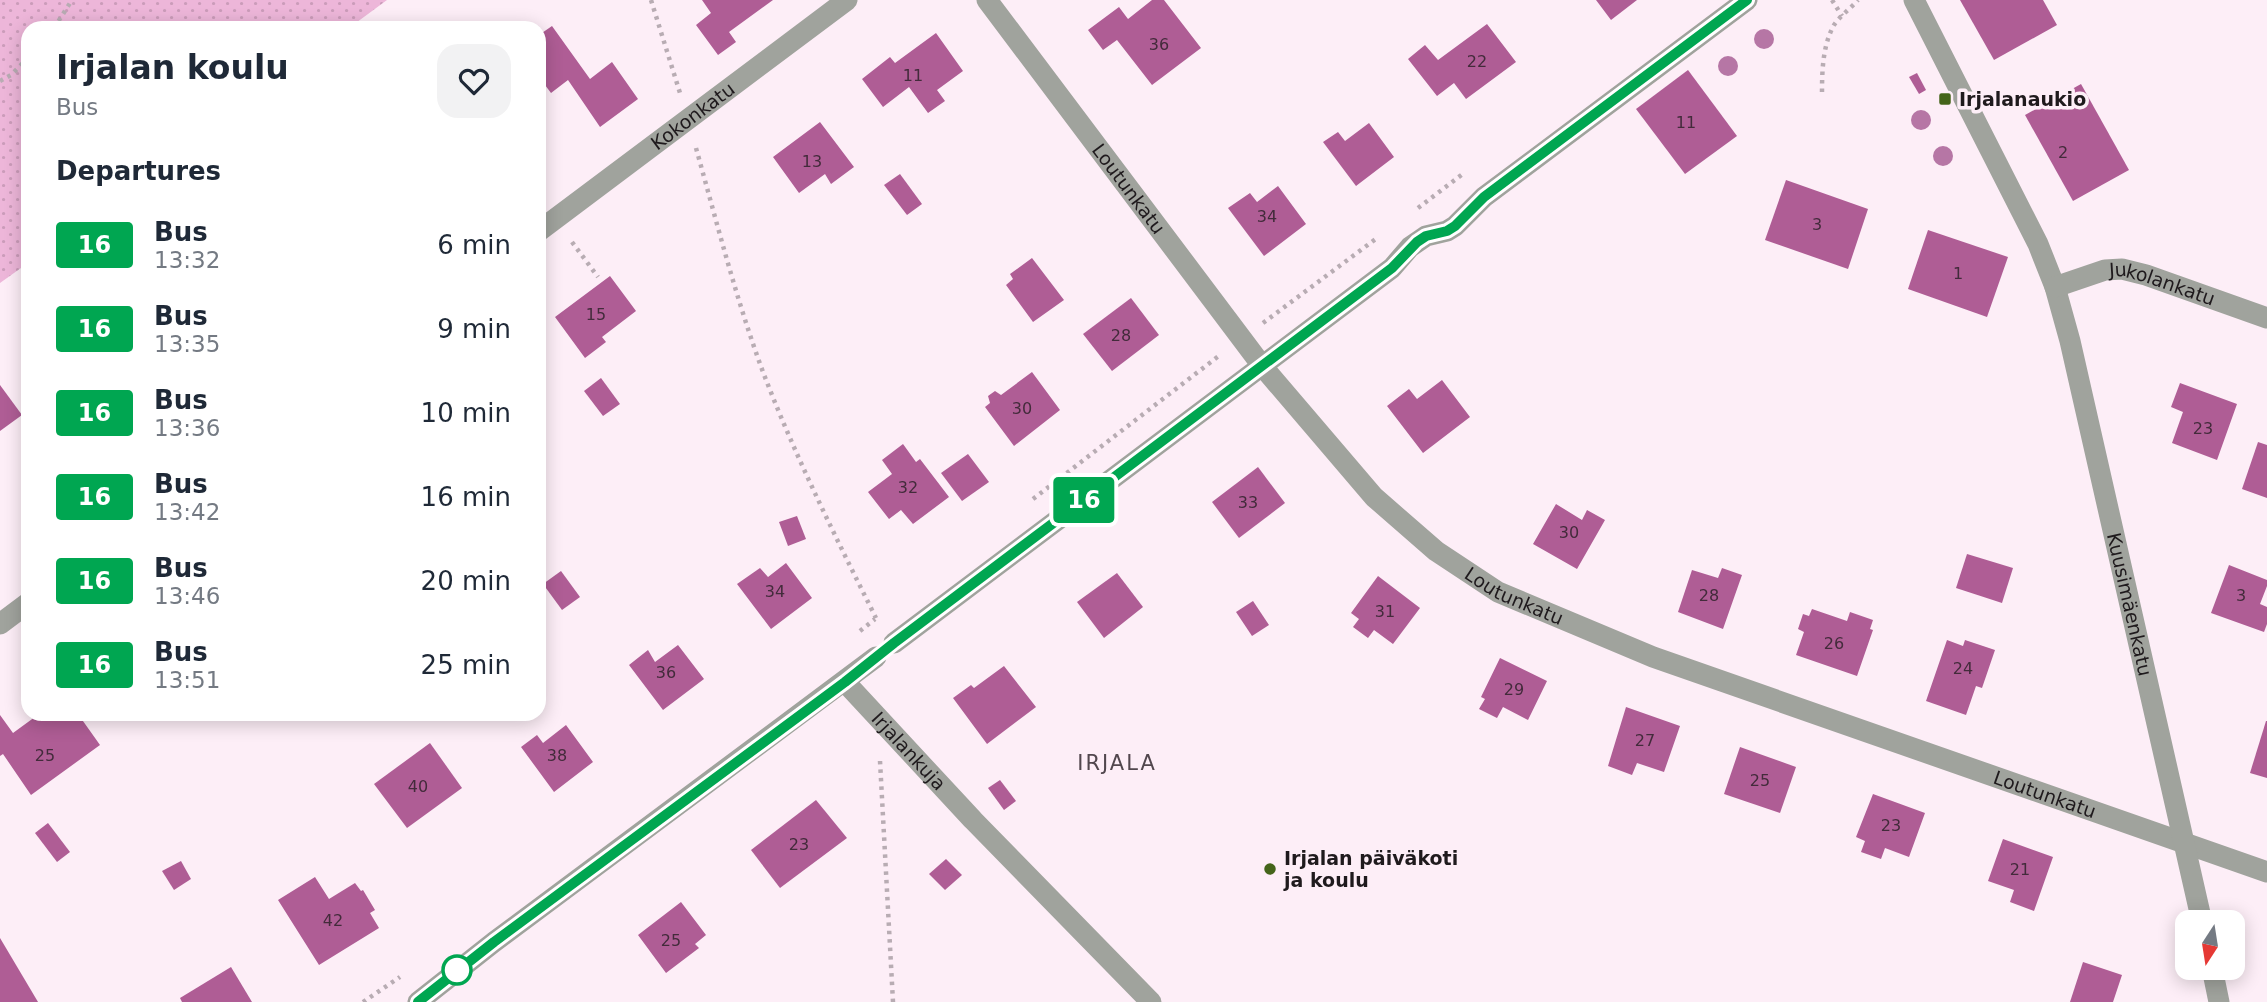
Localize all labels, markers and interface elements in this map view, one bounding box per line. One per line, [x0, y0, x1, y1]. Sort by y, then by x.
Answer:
house number: 36 [1149, 35, 1169, 54]
button: heart [437, 44, 511, 118]
text: Irjalan koulu [56, 48, 289, 87]
house number: 22 [1467, 52, 1487, 71]
house number: 11 [903, 66, 923, 85]
street label: Kokonkatu [646, 77, 739, 154]
place label: Irjalanaukio [1959, 88, 2086, 110]
marker: Irjalanaukio [1937, 91, 1953, 107]
text: Bus [56, 94, 98, 120]
house number: 11 [1676, 113, 1696, 132]
street label: Loutunkatu [1088, 139, 1170, 238]
house number: 2 [2058, 143, 2068, 162]
house number: 13 [802, 152, 822, 171]
text: Departures [56, 156, 221, 186]
house number: 34 [1257, 207, 1277, 226]
house number: 3 [1812, 215, 1822, 234]
text: Bus [154, 217, 208, 247]
text: 6 min [437, 230, 511, 260]
text: 16 [78, 231, 111, 259]
text: 13:32 [154, 247, 220, 273]
street label: Jukolankatu [2107, 258, 2218, 310]
house number: 1 [1953, 264, 1963, 283]
text: Bus [154, 301, 208, 331]
house number: 15 [586, 305, 606, 324]
text: 9 min [437, 314, 511, 344]
text: 16 [78, 315, 111, 343]
house number: 28 [1111, 326, 1131, 345]
text: 13:35 [154, 331, 220, 357]
text: Bus [154, 385, 208, 415]
text: 10 min [421, 398, 511, 428]
text: 16 [78, 399, 111, 427]
house number: 30 [1012, 399, 1032, 418]
text: 13:36 [154, 415, 220, 441]
house number: 23 [2193, 419, 2213, 438]
text: Bus [154, 469, 208, 499]
line badge: 16 [1052, 477, 1116, 523]
house number: 32 [898, 478, 918, 497]
text: 16 min [421, 482, 511, 512]
text: 16 [78, 483, 111, 511]
text: 16 [1067, 486, 1101, 514]
house number: 33 [1238, 493, 1258, 512]
text: 13:42 [154, 499, 220, 525]
house number: 30 [1559, 523, 1579, 542]
street label: Kuusimäenkatu [2103, 530, 2157, 678]
text: Bus [154, 553, 208, 583]
street label: Loutunkatu [1461, 562, 1567, 629]
text: 20 min [421, 566, 511, 596]
text: 16 [78, 567, 111, 595]
house number: 34 [765, 582, 785, 601]
text: 13:46 [154, 583, 220, 609]
house number: 28 [1699, 586, 1719, 605]
house number: 3 [2236, 586, 2246, 605]
house number: 31 [1375, 602, 1395, 621]
house number: 26 [1824, 634, 1844, 653]
text: Bus [154, 637, 208, 667]
text: 25 min [421, 650, 511, 680]
text: 16 [78, 651, 111, 679]
house number: 24 [1953, 659, 1973, 678]
house number: 36 [656, 663, 676, 682]
text: 13:51 [154, 667, 220, 693]
house number: 29 [1504, 680, 1524, 699]
street label: Irjalankuja [867, 707, 951, 795]
house number: 27 [1635, 731, 1655, 750]
house number: 25 [35, 746, 55, 765]
house number: 38 [547, 746, 567, 765]
district label: IRJALA [1077, 751, 1157, 775]
street label: Loutunkatu [1991, 766, 2099, 822]
house number: 25 [1750, 771, 1770, 790]
house number: 40 [408, 777, 428, 796]
house number: 23 [1881, 816, 1901, 835]
house number: 23 [789, 835, 809, 854]
place label: Irjalan päiväkoti ja koulu [1283, 847, 1458, 891]
house number: 21 [2010, 860, 2030, 879]
marker: Irjalan päiväkoti ja koulu [1262, 861, 1278, 877]
north arrow [2175, 910, 2245, 980]
map controls [2175, 910, 2245, 980]
house number: 42 [323, 911, 343, 930]
house number: 25 [661, 931, 681, 950]
unlabelled marker [442, 955, 472, 985]

